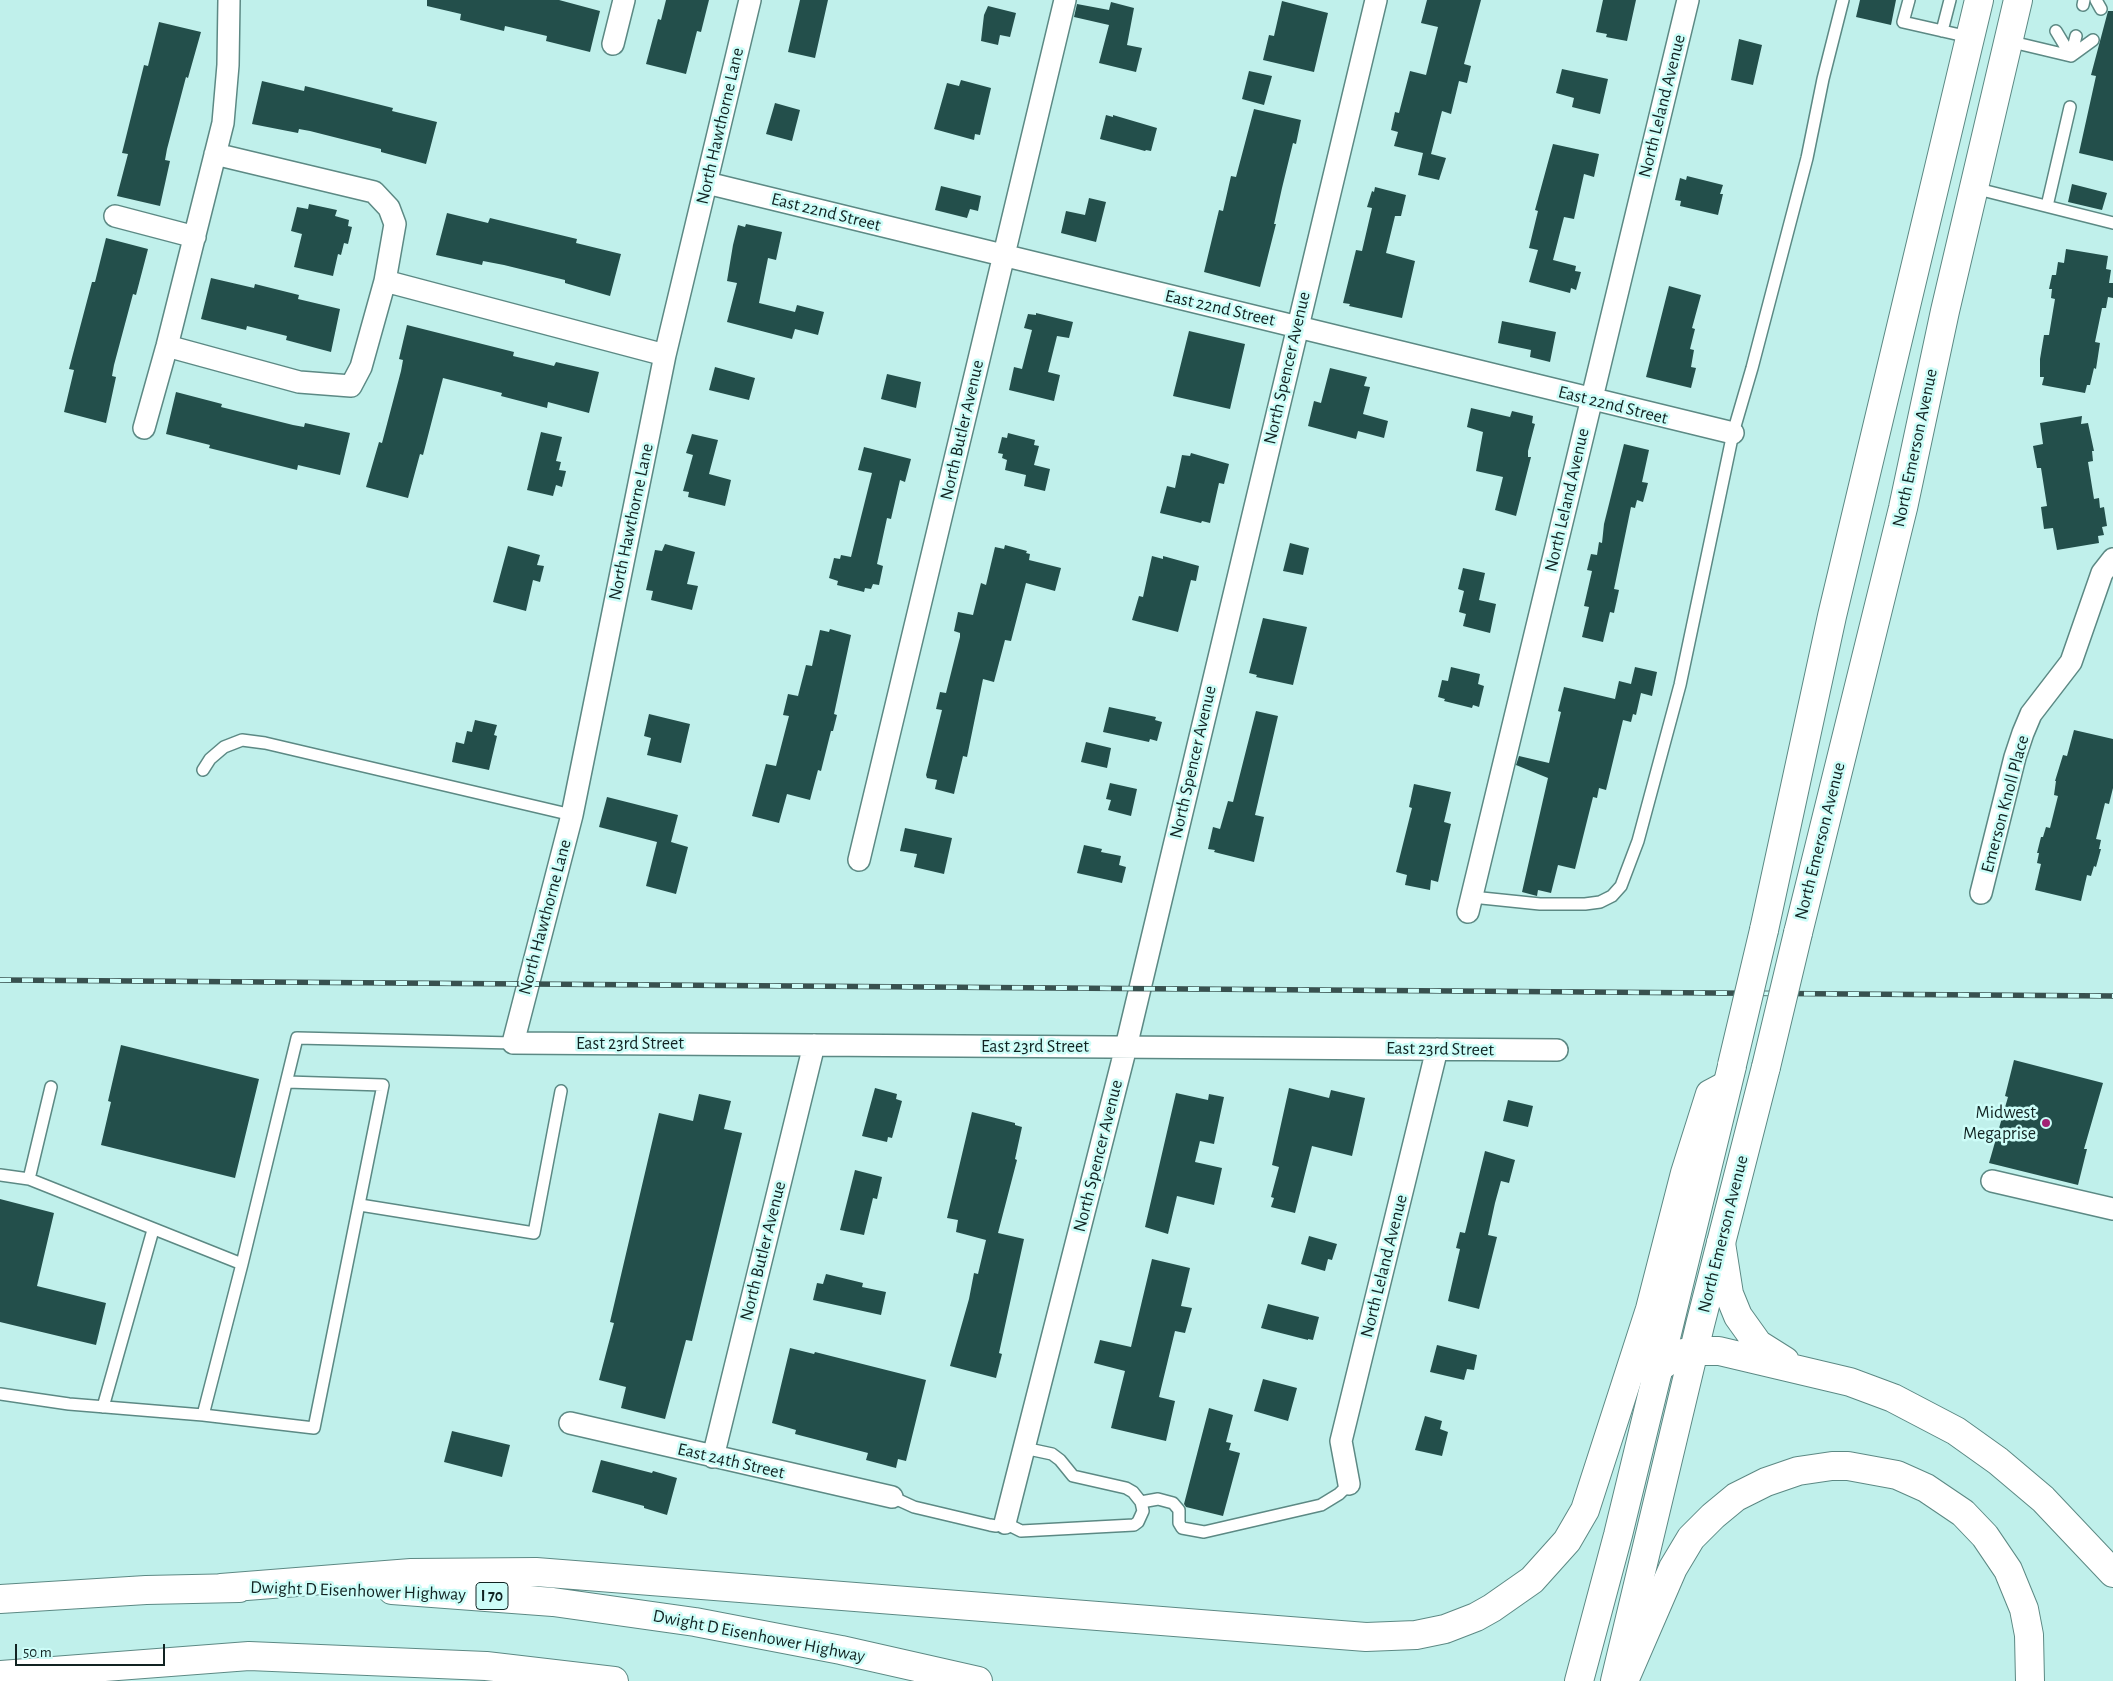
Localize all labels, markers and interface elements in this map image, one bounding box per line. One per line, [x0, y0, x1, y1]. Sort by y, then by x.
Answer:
street label: North Leland Avenue [1634, 32, 1690, 180]
street label: North Hawthorne Lane [691, 46, 749, 206]
street label: East 22nd Street [769, 188, 883, 236]
street label: East 22nd Street [1163, 285, 1277, 331]
street label: North Spencer Avenue [1259, 289, 1315, 447]
street label: North Butler Avenue [935, 358, 989, 502]
street label: North Emerson Avenue [1888, 367, 1942, 529]
street label: East 22nd Street [1556, 381, 1670, 429]
street label: North Leland Avenue [1540, 426, 1594, 574]
street label: North Hawthorne Lane [604, 442, 658, 602]
street label: North Spencer Avenue [1165, 683, 1221, 841]
street label: Emerson Knoll Place [1976, 733, 2034, 875]
street label: North Emerson Avenue [1790, 760, 1850, 922]
street label: North Hawthorne Lane [514, 837, 576, 997]
street label: East 23rd Street [576, 1033, 684, 1055]
street label: East 23rd Street [981, 1036, 1089, 1058]
street label: East 23rd Street [1386, 1037, 1494, 1061]
street label: North Spencer Avenue [1069, 1078, 1127, 1234]
place label: Midwest Megaprise [1963, 1102, 2036, 1144]
marker: Midwest Megaprise [2040, 1117, 2052, 1129]
street label: North Emerson Avenue [1693, 1153, 1753, 1315]
street label: North Butler Avenue [735, 1179, 791, 1323]
street label: North Leland Avenue [1356, 1192, 1412, 1340]
street label: East 24th Street [675, 1438, 787, 1484]
street label: Dwight D Eisenhower Highway [250, 1576, 466, 1606]
road number: I 70 [476, 1582, 508, 1610]
street label: Dwight D Eisenhower Highway [651, 1605, 867, 1667]
scale bar [18, 1634, 168, 1666]
text: 50 m [23, 1645, 52, 1660]

